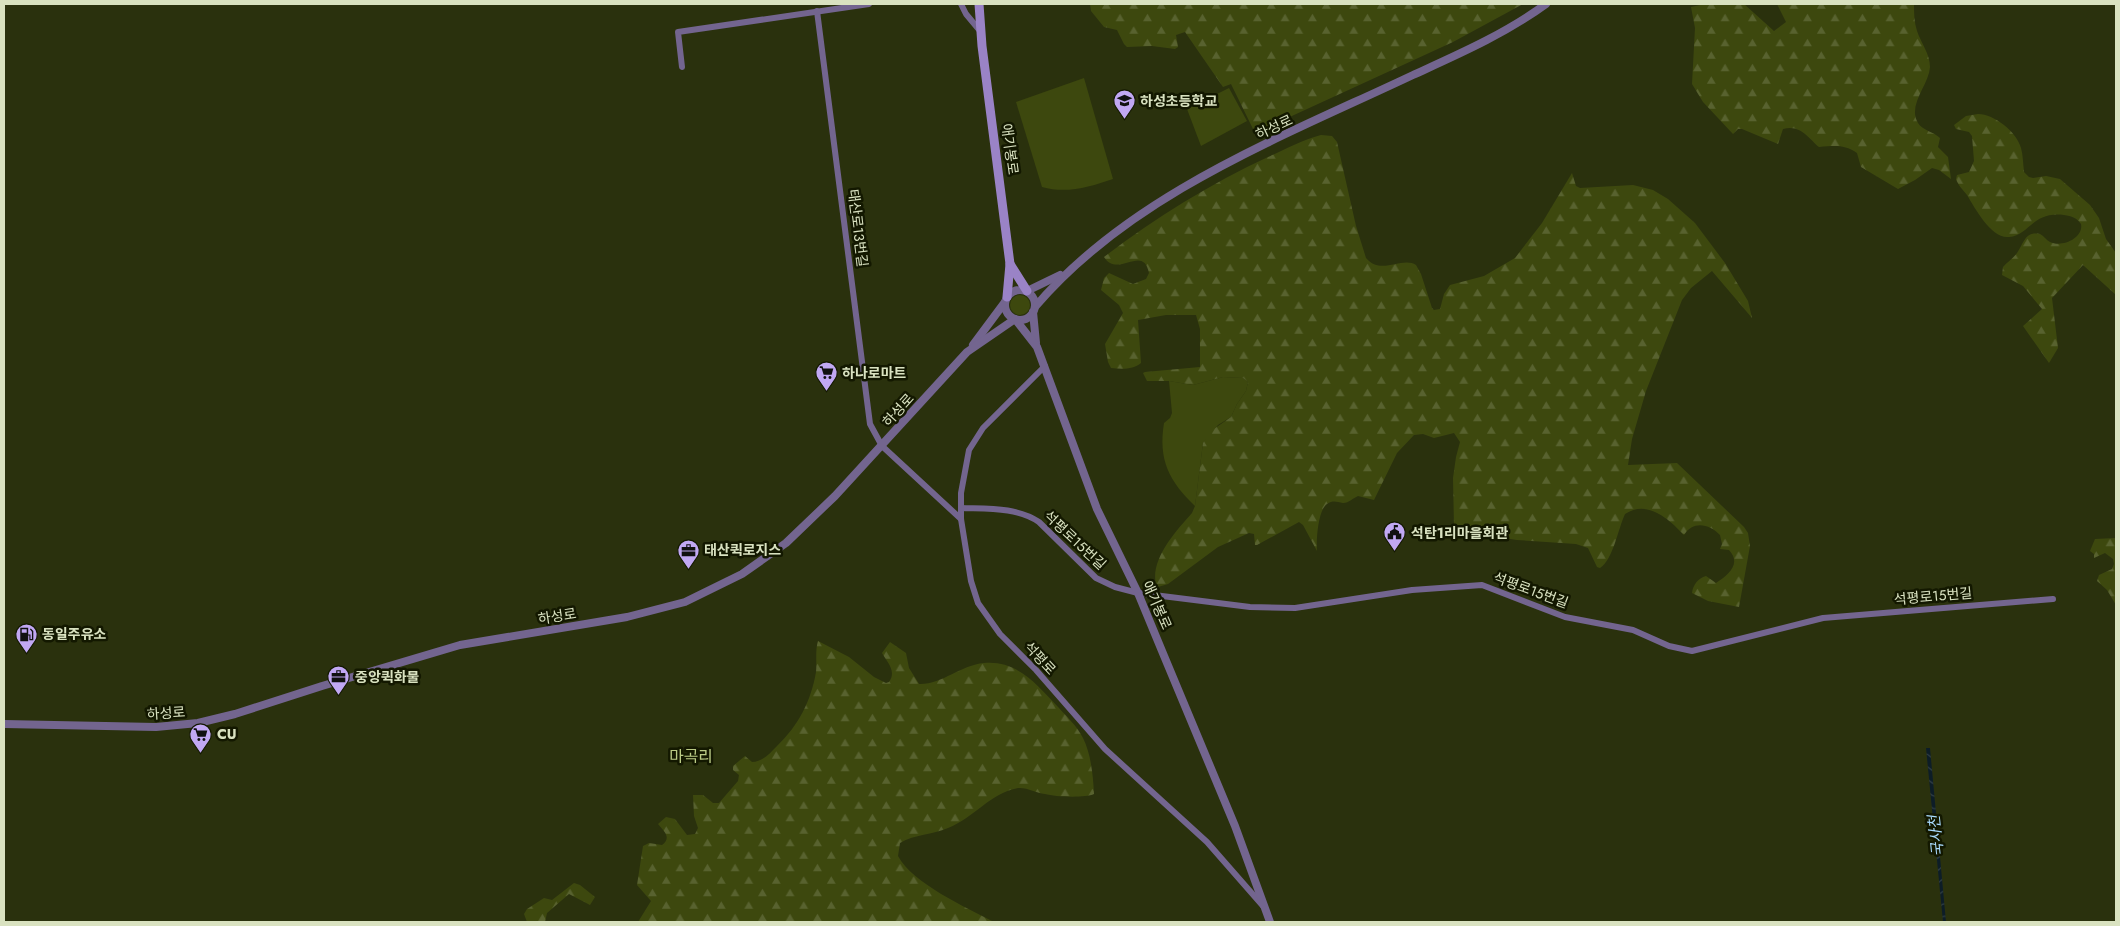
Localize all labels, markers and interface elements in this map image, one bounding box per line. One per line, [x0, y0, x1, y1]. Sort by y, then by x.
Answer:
school or university icon: 하성초등학교 [1112, 89, 1136, 120]
place label: 하성초등학교 [1140, 91, 1217, 111]
street label: 하성로 [1252, 110, 1296, 144]
street label: 애기봉로 [997, 122, 1024, 176]
street label: 태산로13번길 [843, 188, 873, 268]
supermarket icon: 하나로마트 [814, 361, 838, 392]
place label: 하나로마트 [842, 363, 907, 383]
street label: 하성로 [878, 389, 918, 431]
street label: 석평로15번길 [1039, 506, 1111, 574]
public building icon: 석탄1리마을회관 [1383, 521, 1407, 552]
place label: 석탄1리마을회관 [1411, 523, 1508, 543]
office icon: 태산퀵로지스 [676, 538, 700, 569]
place label: 태산퀵로지스 [704, 540, 781, 560]
street label: 석평로15번길 [1491, 567, 1571, 613]
street label: 애기봉로 [1137, 577, 1177, 633]
street label: 석평로15번길 [1893, 583, 1973, 609]
street label: 하성로 [536, 603, 578, 629]
fuel station icon: 동일주유소 [14, 622, 38, 653]
place label: 동일주유소 [42, 624, 107, 644]
street label: 석평로 [1020, 637, 1061, 679]
office icon: 중앙퀵화물 [327, 665, 351, 696]
place label: 중앙퀵화물 [355, 667, 420, 687]
street label: 하성로 [146, 702, 186, 724]
supermarket icon: CU [189, 722, 213, 753]
place label: CU [217, 724, 237, 744]
district label: 마곡리 [669, 745, 713, 768]
water label: 국사천 [1923, 812, 1949, 858]

